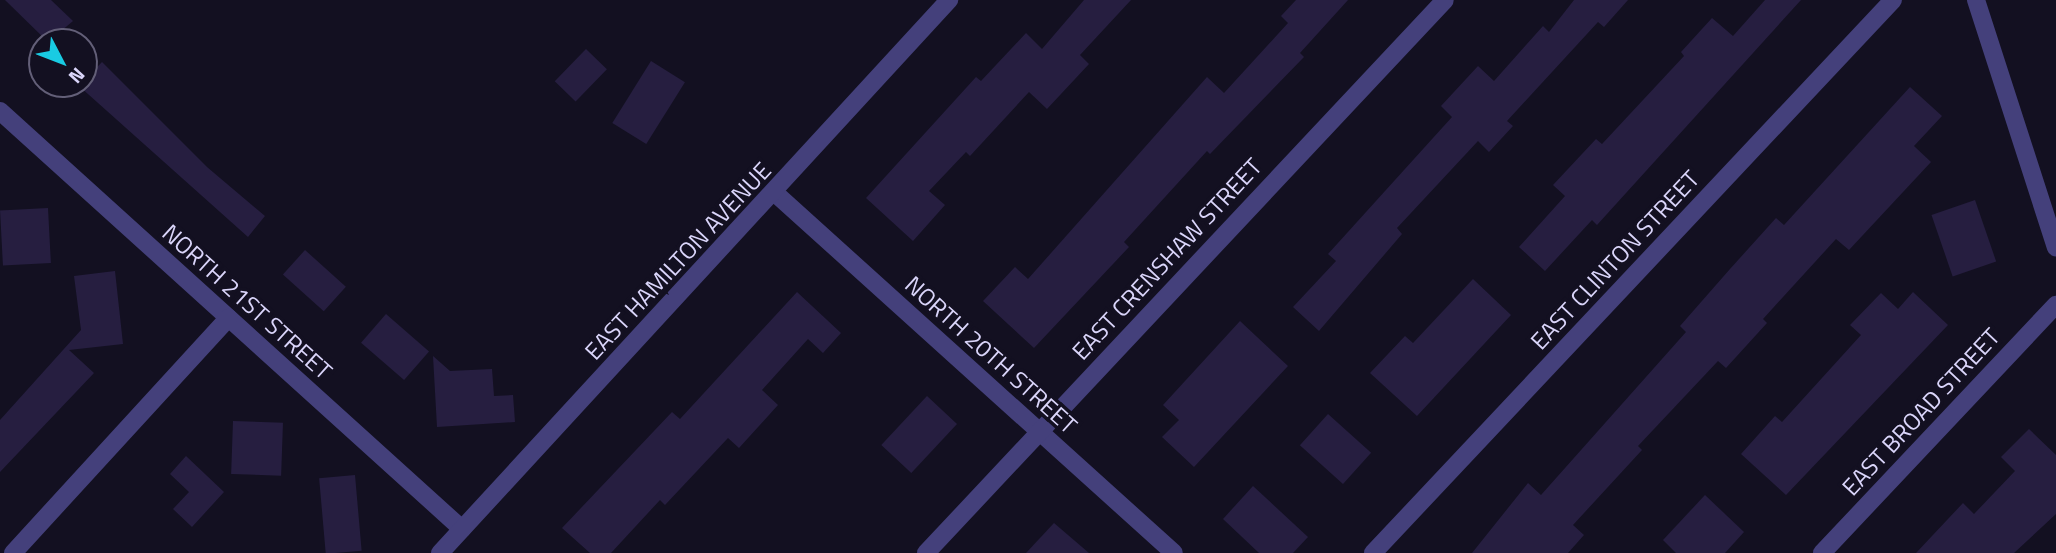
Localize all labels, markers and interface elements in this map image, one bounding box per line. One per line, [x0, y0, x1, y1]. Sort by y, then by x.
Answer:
north arrow [28, 28, 98, 98]
text: N [62, 61, 93, 91]
street label: EAST CRENSHAW STREET [1066, 152, 1268, 366]
street label: EAST HAMILTON AVENUE [579, 156, 777, 366]
street label: EAST CLINTON STREET [1525, 165, 1705, 355]
street label: NORTH 21ST STREET [156, 218, 338, 386]
street label: NORTH 20TH STREET [899, 270, 1083, 440]
street label: EAST BROAD STREET [1836, 322, 2006, 502]

